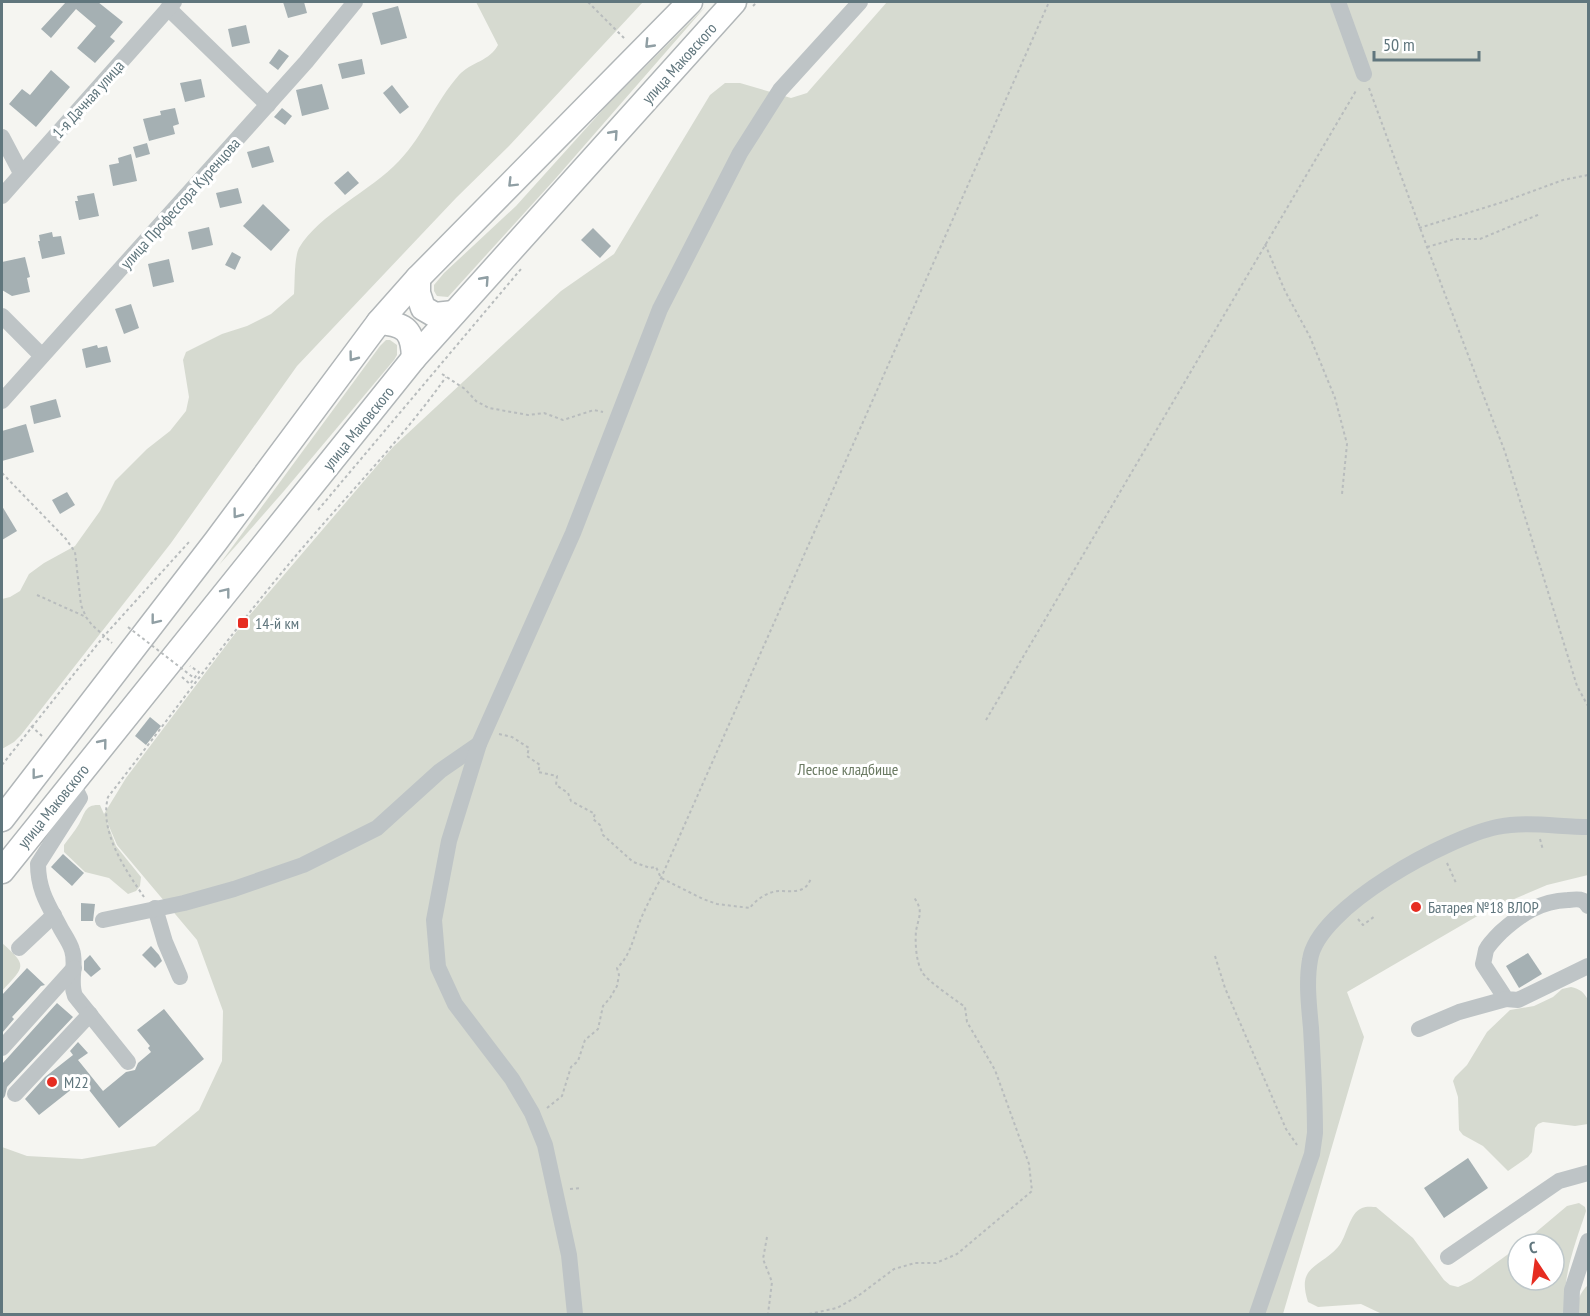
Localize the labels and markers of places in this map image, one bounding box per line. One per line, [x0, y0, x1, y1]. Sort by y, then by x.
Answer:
place label: 14-й км [255, 613, 299, 633]
marker: 14-й км [236, 616, 250, 630]
place label: Батарея №18 ВЛОР [1428, 897, 1539, 917]
marker: Батарея №18 ВЛОР [1409, 900, 1423, 914]
place label: M22 [64, 1072, 89, 1092]
marker: M22 [45, 1075, 59, 1089]

